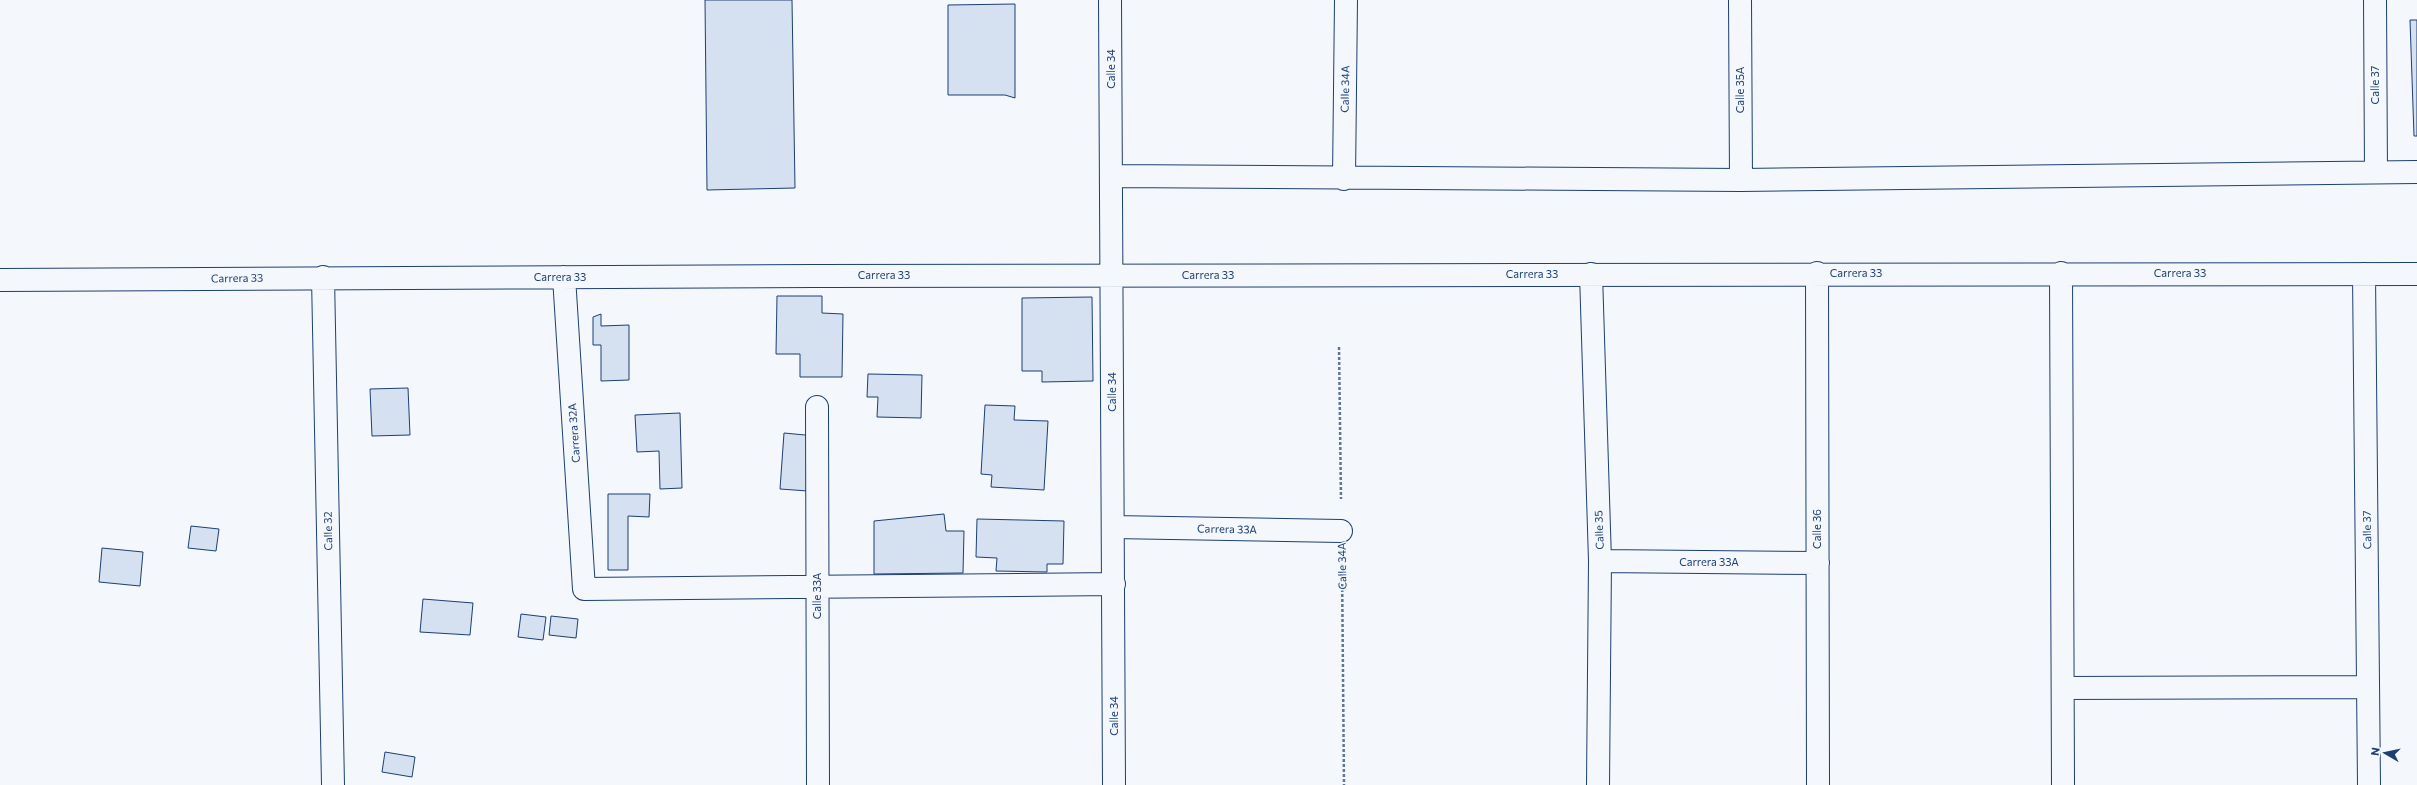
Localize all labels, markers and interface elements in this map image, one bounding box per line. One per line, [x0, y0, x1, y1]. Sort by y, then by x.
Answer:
street label: Calle 34 [1104, 49, 1117, 89]
street label: Calle 34A [1338, 65, 1351, 113]
street label: Calle 37 [2368, 65, 2381, 104]
street label: Calle 35A [1733, 66, 1746, 113]
street label: Carrera 33 [1830, 266, 1882, 279]
street label: Carrera 33 [2154, 266, 2206, 279]
street label: Carrera 33 [1506, 267, 1558, 280]
street label: Carrera 33 [858, 268, 910, 281]
street label: Carrera 33 [1182, 268, 1234, 281]
street label: Carrera 33 [534, 270, 586, 283]
street label: Carrera 33 [211, 271, 263, 284]
street label: Calle 34 [1105, 372, 1118, 412]
street label: Carrera 32A [565, 402, 582, 463]
street label: Calle 36 [1810, 509, 1823, 549]
street label: Calle 35 [1591, 510, 1606, 550]
street label: Calle 37 [2360, 510, 2373, 550]
street label: Calle 32 [321, 511, 334, 551]
street label: Carrera 33A [1197, 521, 1257, 536]
street label: Calle 34A [1335, 542, 1348, 590]
street label: Carrera 33A [1679, 555, 1739, 568]
street label: Calle 33A [810, 572, 823, 619]
street label: Calle 34 [1107, 696, 1120, 736]
north arrow [2365, 733, 2405, 773]
text: N [2368, 746, 2382, 756]

